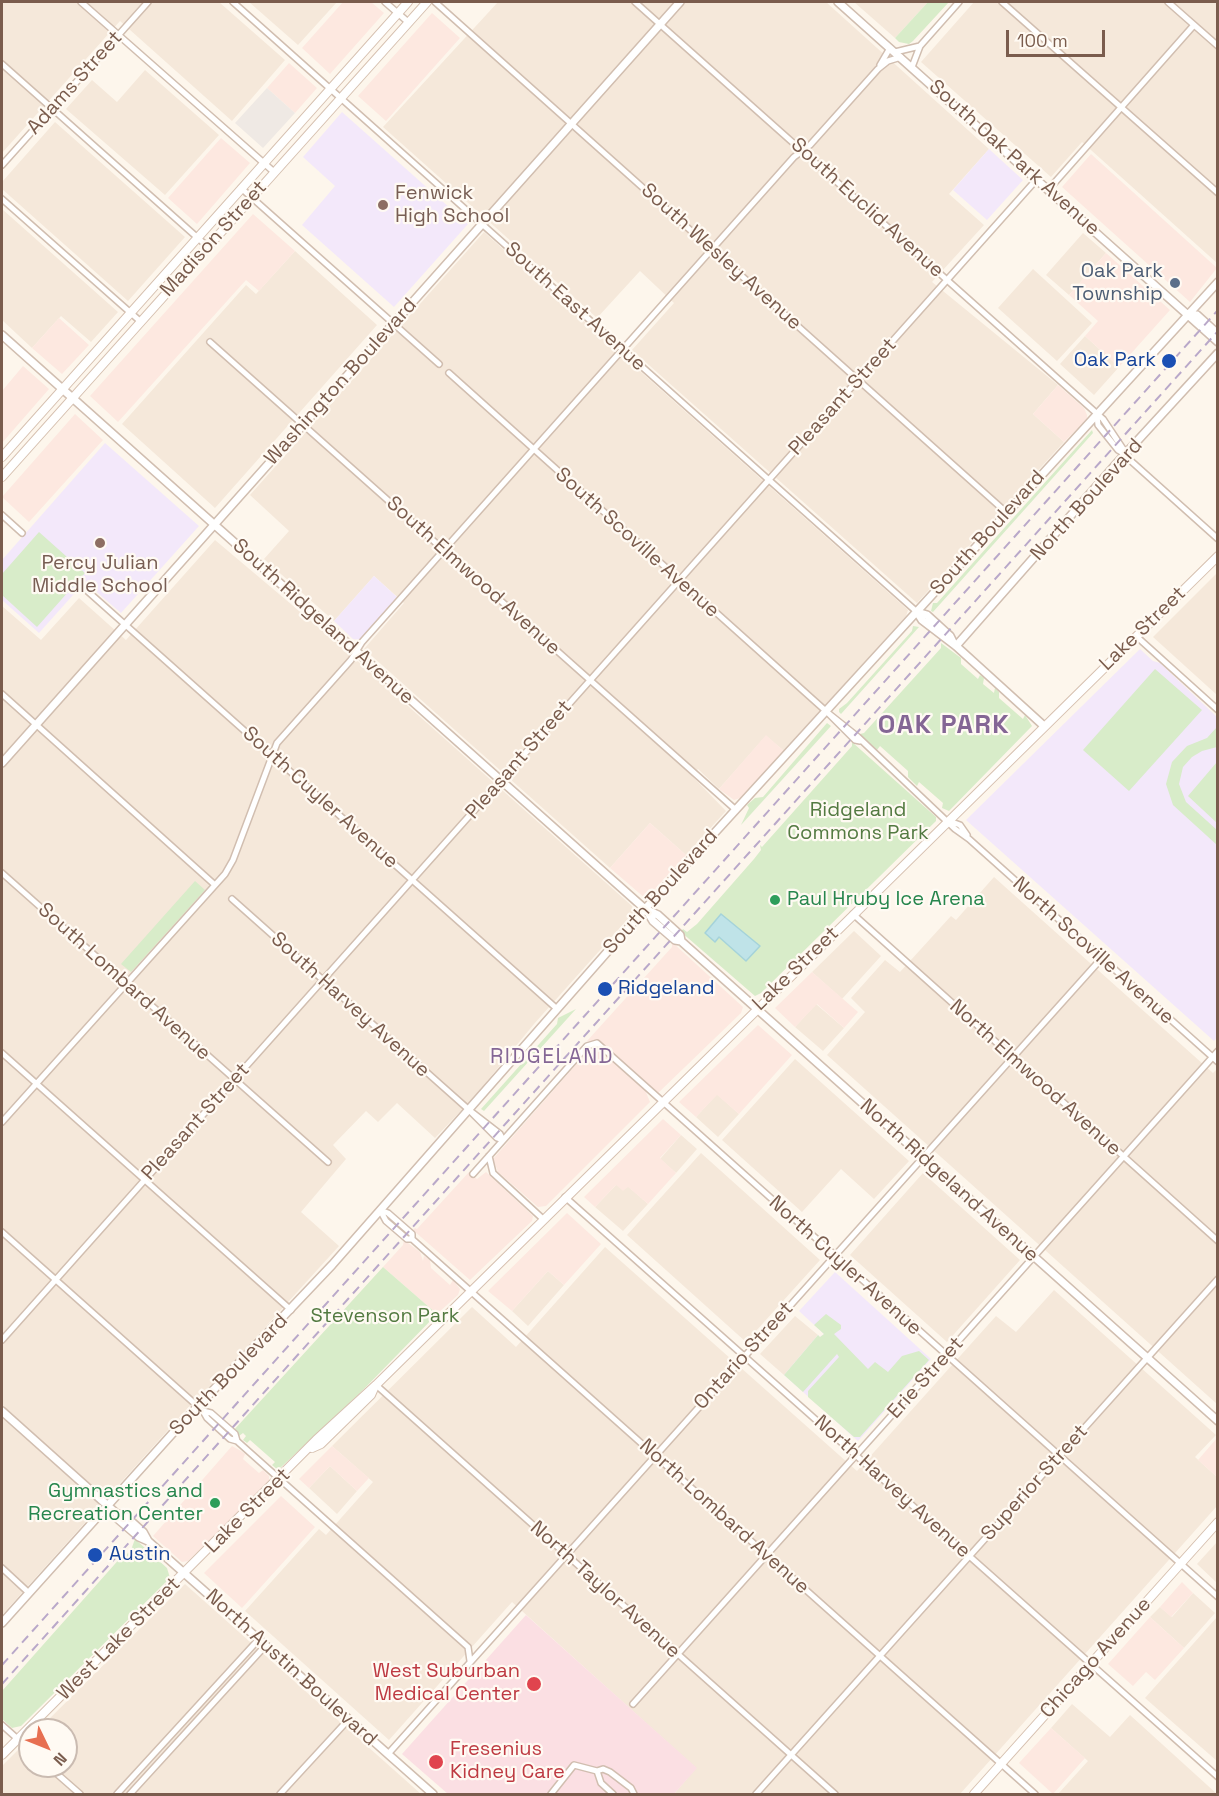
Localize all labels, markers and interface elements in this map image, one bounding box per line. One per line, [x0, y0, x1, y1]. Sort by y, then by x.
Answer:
scale bar [1009, 18, 1108, 56]
street label: Adams Street [22, 26, 128, 140]
text: 100 m [1017, 29, 1068, 52]
street label: South Oak Park Avenue [924, 75, 1104, 241]
street label: South Euclid Avenue [786, 133, 948, 283]
street label: Madison Street [156, 176, 272, 302]
street label: South Wesley Avenue [636, 179, 806, 335]
place label: Fenwick High School [395, 182, 509, 229]
marker: Fenwick High School [376, 198, 390, 212]
street label: South East Avenue [500, 237, 650, 377]
place label: Oak Park Township [1072, 260, 1163, 307]
marker: Oak Park Township [1168, 276, 1182, 290]
street label: Washington Boulevard [260, 294, 422, 470]
street label: Pleasant Street [784, 333, 902, 461]
place label: Oak Park [1074, 349, 1156, 373]
marker: Oak Park [1160, 352, 1178, 370]
street label: North Boulevard [1026, 434, 1148, 566]
street label: South Scoville Avenue [550, 463, 724, 623]
street label: South Boulevard [926, 466, 1050, 600]
street label: South Elmwood Avenue [381, 491, 565, 661]
street label: South Ridgeland Avenue [227, 534, 419, 710]
marker: Percy Julian Middle School [93, 536, 107, 550]
place label: Percy Julian Middle School [32, 552, 168, 599]
street label: Lake Street [1095, 582, 1191, 676]
street label: Pleasant Street [461, 696, 577, 824]
district label: OAK PARK [878, 710, 1010, 742]
street label: South Cuyler Avenue [237, 722, 403, 874]
park label: Ridgeland Commons Park [787, 799, 929, 846]
street label: South Boulevard [599, 825, 723, 959]
street label: North Scoville Avenue [1007, 872, 1179, 1030]
place label: Paul Hruby Ice Arena [787, 888, 985, 912]
marker: Paul Hruby Ice Arena [768, 893, 782, 907]
street label: South Lombard Avenue [33, 898, 215, 1066]
street label: Lake Street [748, 922, 844, 1016]
street label: South Harvey Avenue [265, 927, 435, 1083]
place label: Ridgeland [618, 977, 715, 1001]
marker: Ridgeland [596, 980, 614, 998]
street label: North Elmwood Avenue [944, 995, 1126, 1161]
district label: RIDGELAND [490, 1044, 614, 1070]
street label: Pleasant Street [137, 1058, 255, 1186]
street label: North Ridgeland Avenue [855, 1094, 1043, 1268]
street label: North Cuyler Avenue [764, 1191, 926, 1341]
street label: Ontario Street [689, 1297, 799, 1415]
park label: Stevenson Park [311, 1305, 459, 1329]
street label: South Boulevard [165, 1309, 293, 1441]
street label: Erie Street [883, 1332, 969, 1424]
street label: North Harvey Avenue [809, 1410, 975, 1564]
street label: Superior Street [977, 1420, 1093, 1546]
street label: North Lombard Avenue [634, 1434, 814, 1600]
street label: Lake Street [200, 1463, 296, 1559]
place label: Gymnastics and Recreation Center [28, 1480, 203, 1527]
marker: Gymnastics and Recreation Center [208, 1496, 222, 1510]
street label: North Taylor Avenue [525, 1516, 685, 1664]
place label: Austin [109, 1543, 171, 1567]
marker: Austin [86, 1546, 104, 1564]
street label: West Lake Street [52, 1572, 186, 1706]
street label: North Austin Boulevard [200, 1585, 382, 1751]
street label: Chicago Avenue [1036, 1593, 1156, 1723]
place label: West Suburban Medical Center [372, 1660, 520, 1707]
marker: West Suburban Medical Center [525, 1675, 543, 1693]
north arrow [18, 1718, 78, 1778]
place label: Fresenius Kidney Care [450, 1738, 565, 1785]
text: N [49, 1748, 71, 1770]
marker: Fresenius Kidney Care [427, 1753, 445, 1771]

